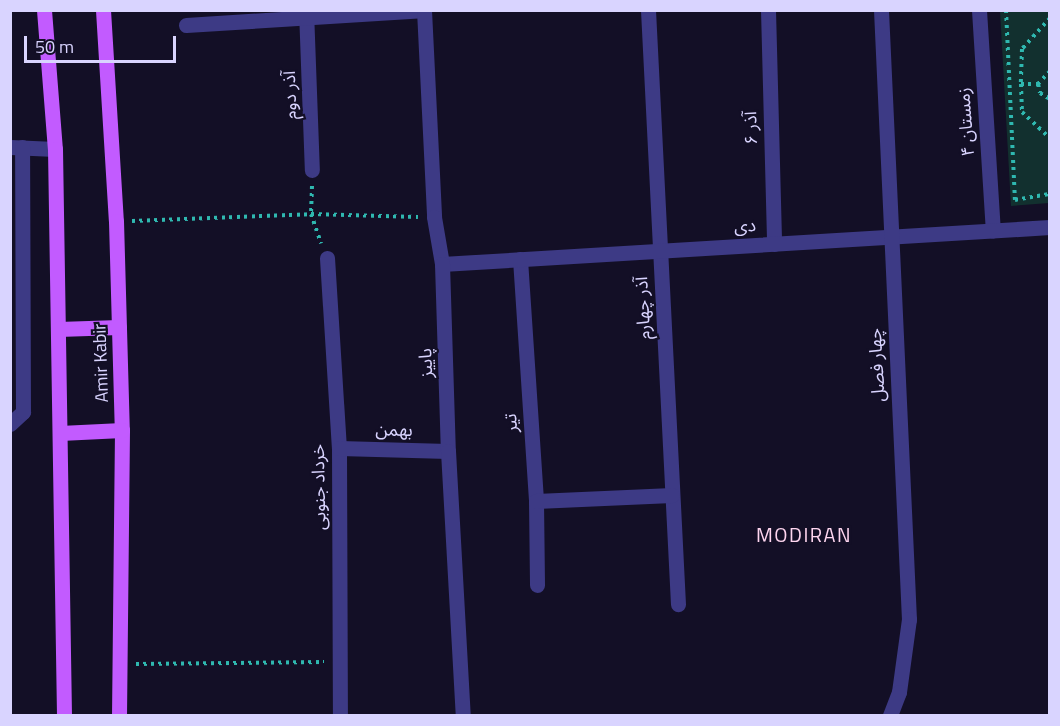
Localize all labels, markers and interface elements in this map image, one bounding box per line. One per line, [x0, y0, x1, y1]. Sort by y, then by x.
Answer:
scale bar [27, 24, 178, 62]
text: 50 m [35, 33, 74, 60]
street label: آذر دوم [278, 70, 302, 120]
street label: زمستان ۴ [953, 87, 979, 157]
street label: آذر ۶ [740, 111, 762, 145]
street label: دی [733, 215, 757, 237]
street label: آذر چهارم [631, 276, 655, 340]
street label: Amir Kabir [89, 323, 113, 403]
street label: چهار فصل [864, 328, 890, 402]
street label: پاییز [415, 348, 437, 378]
street label: تیر [500, 413, 522, 433]
street label: بهمن [375, 419, 413, 441]
street label: خرداد جنوبی [307, 444, 331, 530]
district label: MODIRAN [756, 522, 852, 546]

